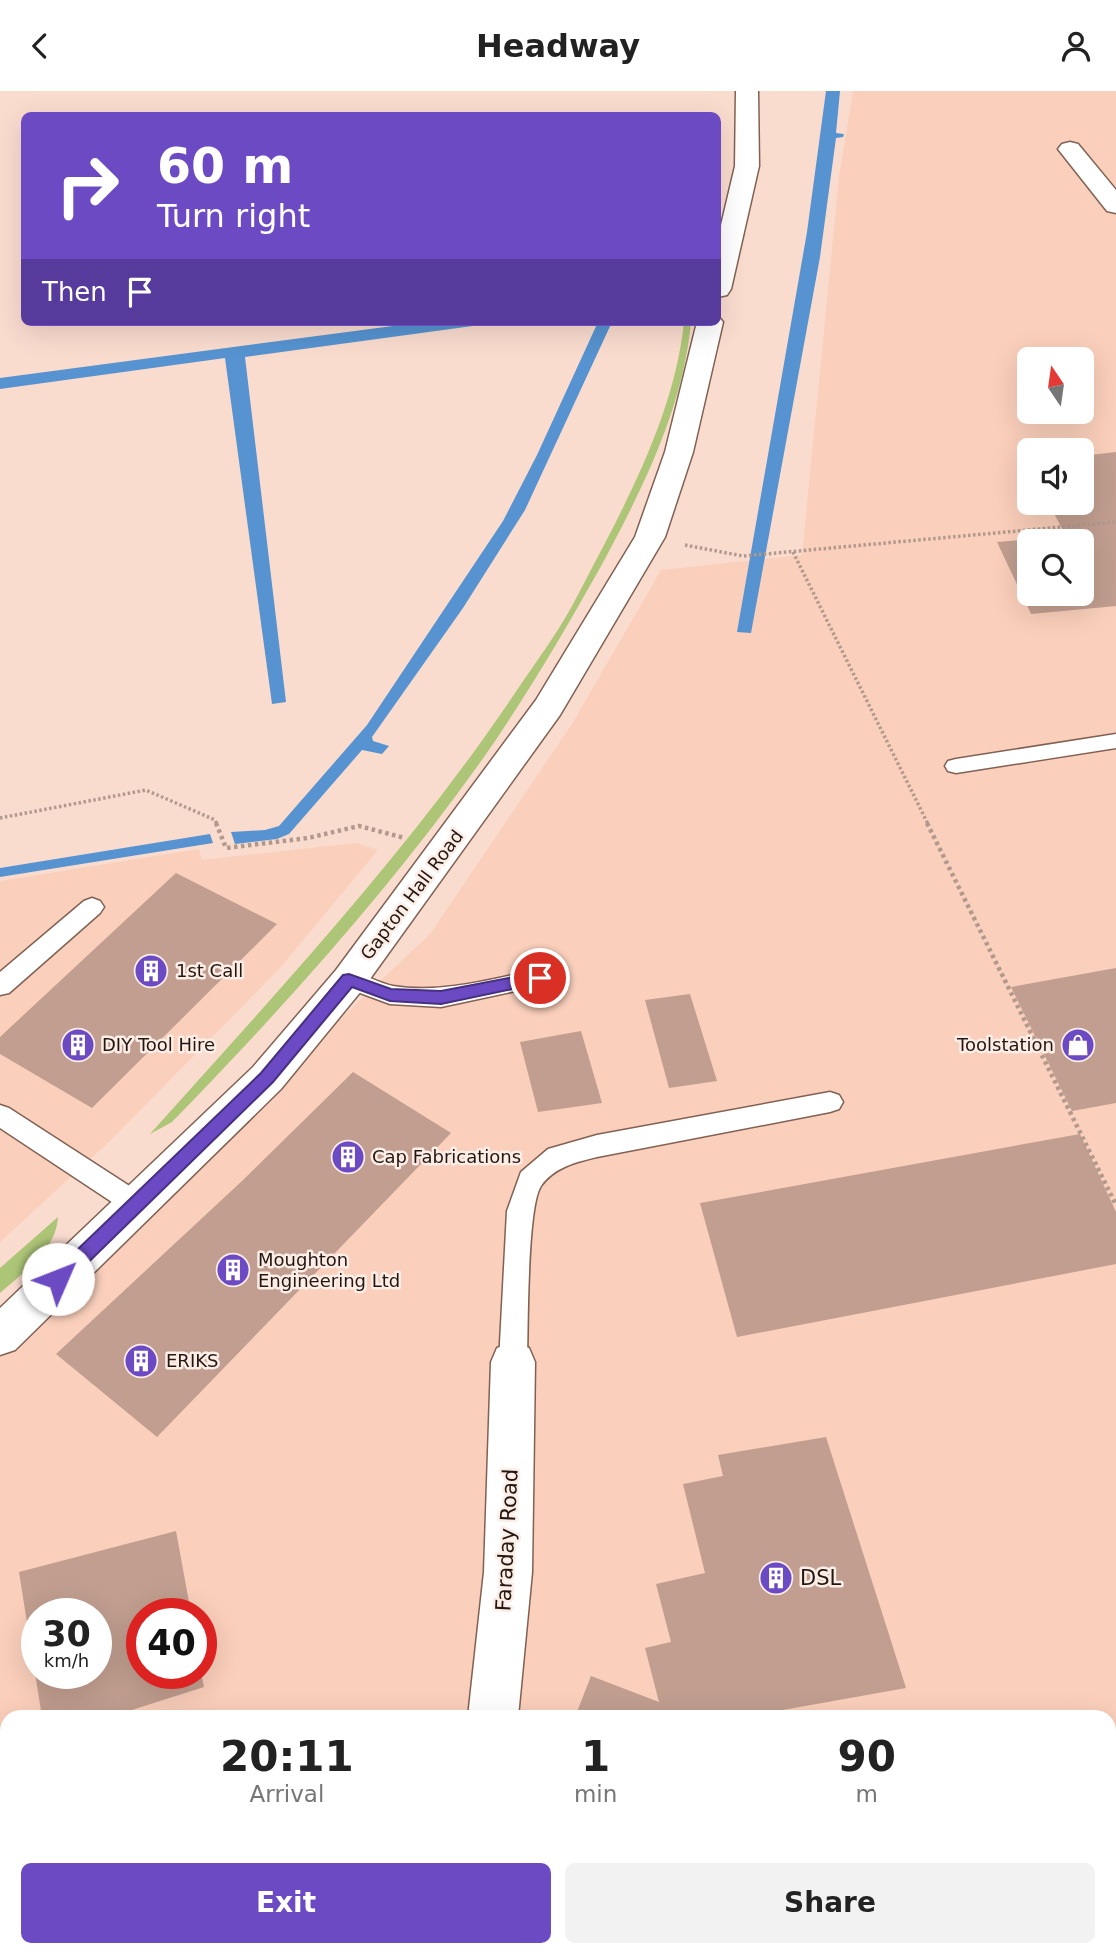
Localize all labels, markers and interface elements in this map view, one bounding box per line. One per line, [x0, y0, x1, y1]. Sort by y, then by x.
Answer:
icon: back [21, 27, 59, 65]
text: Headway [476, 27, 640, 65]
icon: person [1057, 27, 1095, 65]
text: 60 m [157, 138, 293, 195]
icon: right [42, 140, 133, 231]
text: Turn right [157, 197, 310, 235]
icon: arrive [121, 273, 159, 311]
text: Then [42, 277, 107, 307]
north arrow [1017, 347, 1094, 423]
map controls [1017, 347, 1094, 606]
button: sound [1017, 438, 1094, 515]
button: search [1017, 529, 1094, 606]
street label: Gapton Hall Road [356, 826, 467, 964]
pin [510, 948, 570, 1008]
building icon: 1st Call [132, 952, 170, 990]
icon: arrive [521, 959, 559, 997]
place label: 1st Call [176, 960, 243, 981]
building icon: DIY Tool Hire [59, 1026, 97, 1064]
shop icon: Toolstation [1059, 1026, 1097, 1064]
place label: DIY Tool Hire [102, 1034, 215, 1055]
place label: Toolstation [956, 1034, 1054, 1055]
building icon: Cap Fabrications [329, 1138, 367, 1176]
place label: Cap Fabrications [372, 1146, 521, 1167]
position arrow [21, 1242, 95, 1316]
place label: Moughton Engineering Ltd [258, 1249, 400, 1291]
building icon: Moughton Engineering Ltd [214, 1251, 252, 1289]
building icon: ERIKS [122, 1342, 160, 1380]
place label: ERIKS [166, 1350, 218, 1371]
street label: Faraday Road [491, 1468, 523, 1612]
building icon: DSL [757, 1559, 795, 1597]
place label: DSL [800, 1566, 842, 1590]
speed limit sign: 40 [126, 1598, 217, 1689]
text: 30 [42, 1614, 91, 1654]
text: km/h [44, 1650, 89, 1671]
text: 20:11 [220, 1732, 354, 1781]
text: 1 [581, 1732, 610, 1781]
text: 90 [837, 1732, 896, 1781]
text: Arrival [250, 1781, 324, 1807]
text: min [574, 1781, 617, 1807]
text: m [855, 1781, 878, 1807]
button: Exit [21, 1863, 551, 1943]
button: Share [565, 1863, 1095, 1943]

